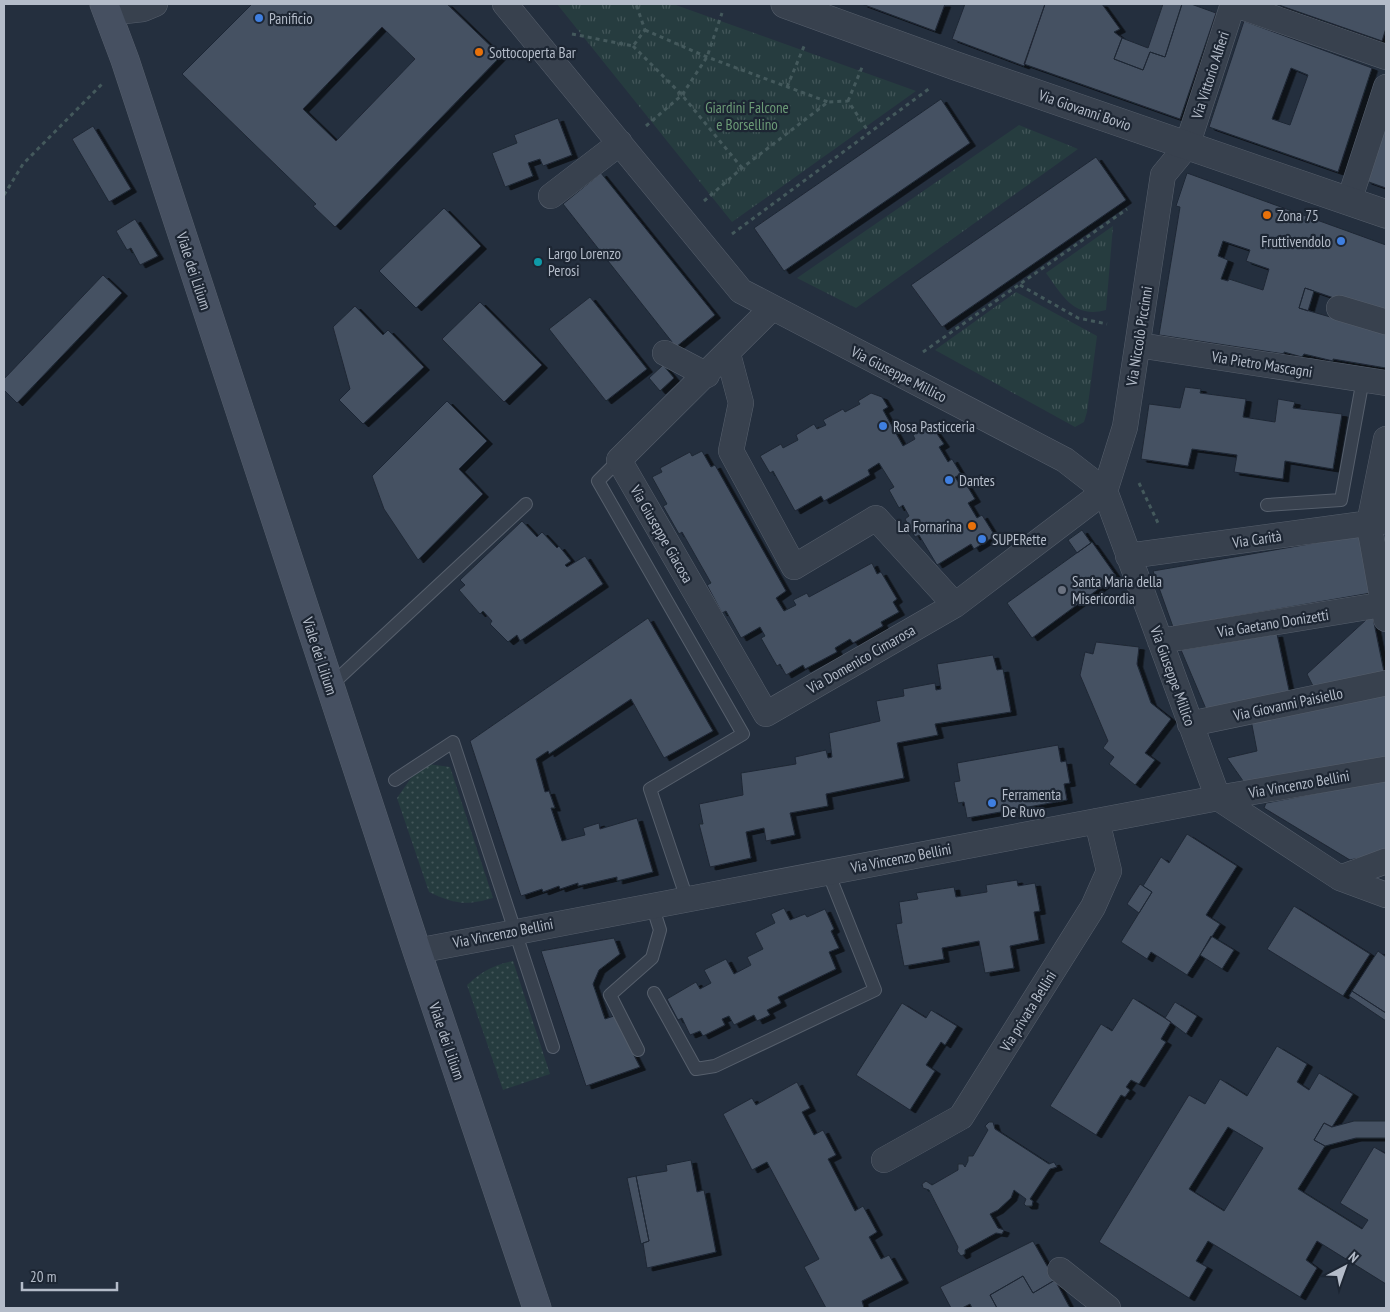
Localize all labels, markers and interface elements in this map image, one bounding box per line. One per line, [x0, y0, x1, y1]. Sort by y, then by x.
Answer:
place label: Panificio [269, 9, 313, 28]
marker: Panificio [253, 12, 265, 24]
street label: Via Vittorio Alfieri [1187, 29, 1233, 122]
place label: Sottocoperta Bar [489, 43, 577, 62]
marker: Sottocoperta Bar [473, 46, 485, 58]
street label: Via Giovanni Bovio [1035, 85, 1134, 135]
park label: Giardini Falcone e Borsellino [705, 98, 789, 134]
place label: Zona 75 [1277, 206, 1319, 225]
marker: Zona 75 [1261, 209, 1273, 221]
street label: Viale dei Lilium [172, 229, 216, 312]
place label: Fruttivendolo [1261, 232, 1331, 251]
marker: Fruttivendolo [1335, 235, 1347, 247]
place label: Largo Lorenzo Perosi [548, 244, 621, 280]
marker: Largo Lorenzo Perosi [532, 256, 544, 268]
street label: Via Niccolò Piccinni [1122, 285, 1156, 388]
street label: Via Giuseppe Millico [847, 341, 950, 406]
street label: Via Pietro Mascagni [1209, 346, 1314, 381]
place label: Rosa Pasticceria [893, 417, 975, 436]
marker: Rosa Pasticceria [877, 420, 889, 432]
place label: Dantes [959, 471, 995, 490]
marker: Dantes [943, 474, 955, 486]
street label: Via Giuseppe Giacosa [626, 481, 698, 586]
place label: La Fornarina [897, 517, 962, 536]
marker: La Fornarina [966, 520, 978, 532]
street label: Via Carità [1230, 526, 1283, 552]
place label: SUPERette [992, 530, 1047, 549]
marker: SUPERette [976, 533, 988, 545]
place label: Santa Maria della Misericordia [1072, 572, 1162, 608]
marker: Santa Maria della Misericordia [1056, 584, 1068, 596]
street label: Via Gaetano Donizetti [1215, 605, 1330, 641]
street label: Viale dei Lilium [298, 614, 342, 697]
street label: Via Domenico Cimarosa [803, 620, 919, 698]
street label: Via Giuseppe Millico [1146, 623, 1200, 729]
street label: Via Giovanni Paisiello [1231, 683, 1344, 725]
street label: Via Vincenzo Bellini [1246, 766, 1351, 802]
place label: Ferramenta De Ruvo [1002, 785, 1061, 821]
marker: Ferramenta De Ruvo [986, 797, 998, 809]
street label: Via Vincenzo Bellini [848, 839, 953, 877]
street label: Via Vincenzo Bellini [450, 914, 555, 952]
street label: Via privata Bellini [995, 967, 1060, 1056]
street label: Viale dei Lilium [425, 999, 469, 1082]
north arrow [1320, 1242, 1370, 1292]
text: N [1345, 1248, 1362, 1266]
scale bar [22, 1260, 118, 1292]
text: 20 m [30, 1267, 56, 1286]

